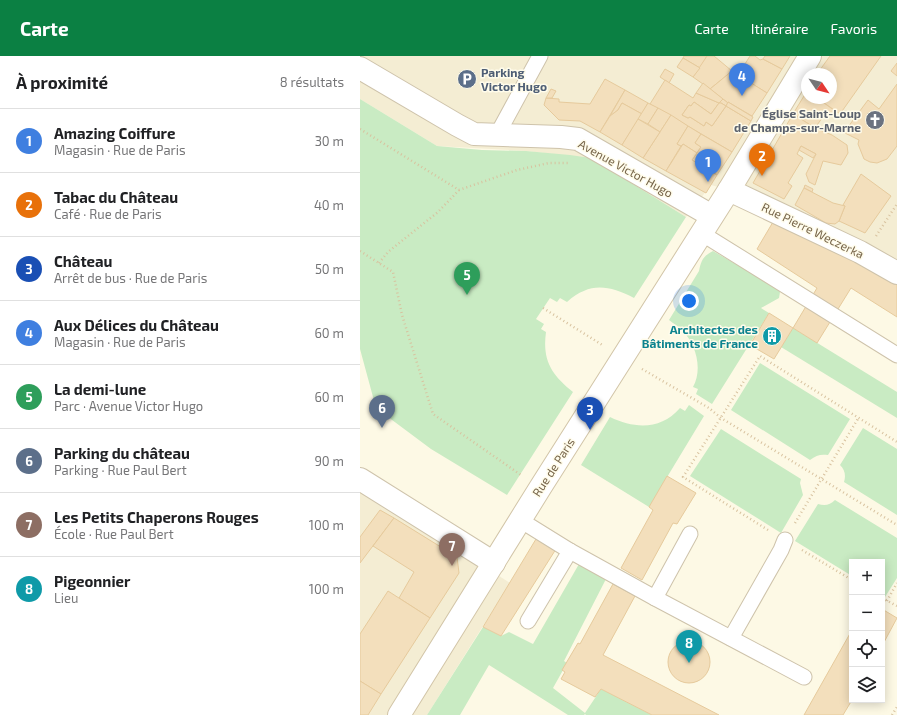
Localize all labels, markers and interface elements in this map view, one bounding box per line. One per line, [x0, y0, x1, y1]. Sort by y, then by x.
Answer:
text: Carte [20, 17, 69, 40]
text: Carte [695, 20, 729, 37]
text: Itinéraire [751, 20, 809, 37]
text: Favoris [831, 20, 877, 37]
pin: 4 [729, 63, 755, 96]
place label: Parking Victor Hugo [481, 65, 547, 93]
parking icon: Parking Victor Hugo [456, 68, 478, 90]
north arrow [801, 68, 837, 104]
text: À proximité [16, 72, 108, 92]
text: 8 résultats [280, 74, 344, 90]
place label: Église Saint-Loup de Champs-sur-Marne [734, 106, 861, 134]
church icon: Église Saint-Loup de Champs-sur-Marne [864, 109, 886, 131]
text: Amazing Coiffure [54, 124, 175, 142]
text: 1 [26, 133, 32, 149]
text: 30 m [315, 133, 344, 149]
street label: Avenue Victor Hugo [576, 136, 676, 200]
text: Magasin · Rue de Paris [54, 142, 186, 158]
pin: 2 [749, 143, 775, 176]
pin: 1 [695, 149, 721, 182]
text: Tabac du Château [54, 188, 178, 206]
text: 2 [25, 197, 33, 213]
text: 40 m [314, 197, 344, 213]
street label: Rue Pierre Weczerka [760, 199, 866, 261]
text: Café · Rue de Paris [54, 206, 162, 222]
text: Château [54, 252, 112, 270]
text: 3 [25, 261, 33, 277]
text: 50 m [315, 261, 344, 277]
pin: 5 [454, 262, 480, 295]
text: Arrêt de bus · Rue de Paris [54, 270, 207, 286]
your location [679, 291, 699, 311]
text: Aux Délices du Château [54, 316, 219, 334]
place label: Architectes des Bâtiments de France [642, 322, 758, 350]
text: 4 [25, 325, 33, 341]
text: 60 m [314, 325, 344, 341]
building icon: Architectes des Bâtiments de France [761, 325, 783, 347]
text: Magasin · Rue de Paris [54, 334, 186, 350]
text: La demi-lune [54, 380, 146, 398]
text: 5 [25, 389, 33, 405]
text: 60 m [314, 389, 344, 405]
pin: 6 [369, 395, 395, 428]
pin: 3 [577, 397, 603, 430]
text: Parc · Avenue Victor Hugo [54, 398, 203, 414]
street label: Rue de Paris [529, 435, 577, 499]
text: Parking du château [54, 444, 190, 462]
text: 6 [25, 453, 33, 469]
text: 90 m [314, 453, 344, 469]
text: Parking · Rue Paul Bert [54, 462, 187, 478]
text: Les Petits Chaperons Rouges [54, 508, 259, 526]
text: 7 [26, 517, 32, 533]
text: 100 m [309, 517, 344, 533]
text: École · Rue Paul Bert [54, 526, 174, 542]
pin: 7 [439, 533, 465, 566]
map controls [849, 559, 885, 703]
button: + [849, 559, 885, 595]
text: Pigeonnier [54, 572, 130, 590]
text: 8 [25, 581, 33, 597]
text: 100 m [309, 581, 344, 597]
text: Lieu [54, 590, 78, 606]
button: − [849, 595, 885, 631]
pin: 8 [676, 630, 702, 663]
button: locate [849, 631, 885, 667]
button: layers [849, 667, 885, 703]

